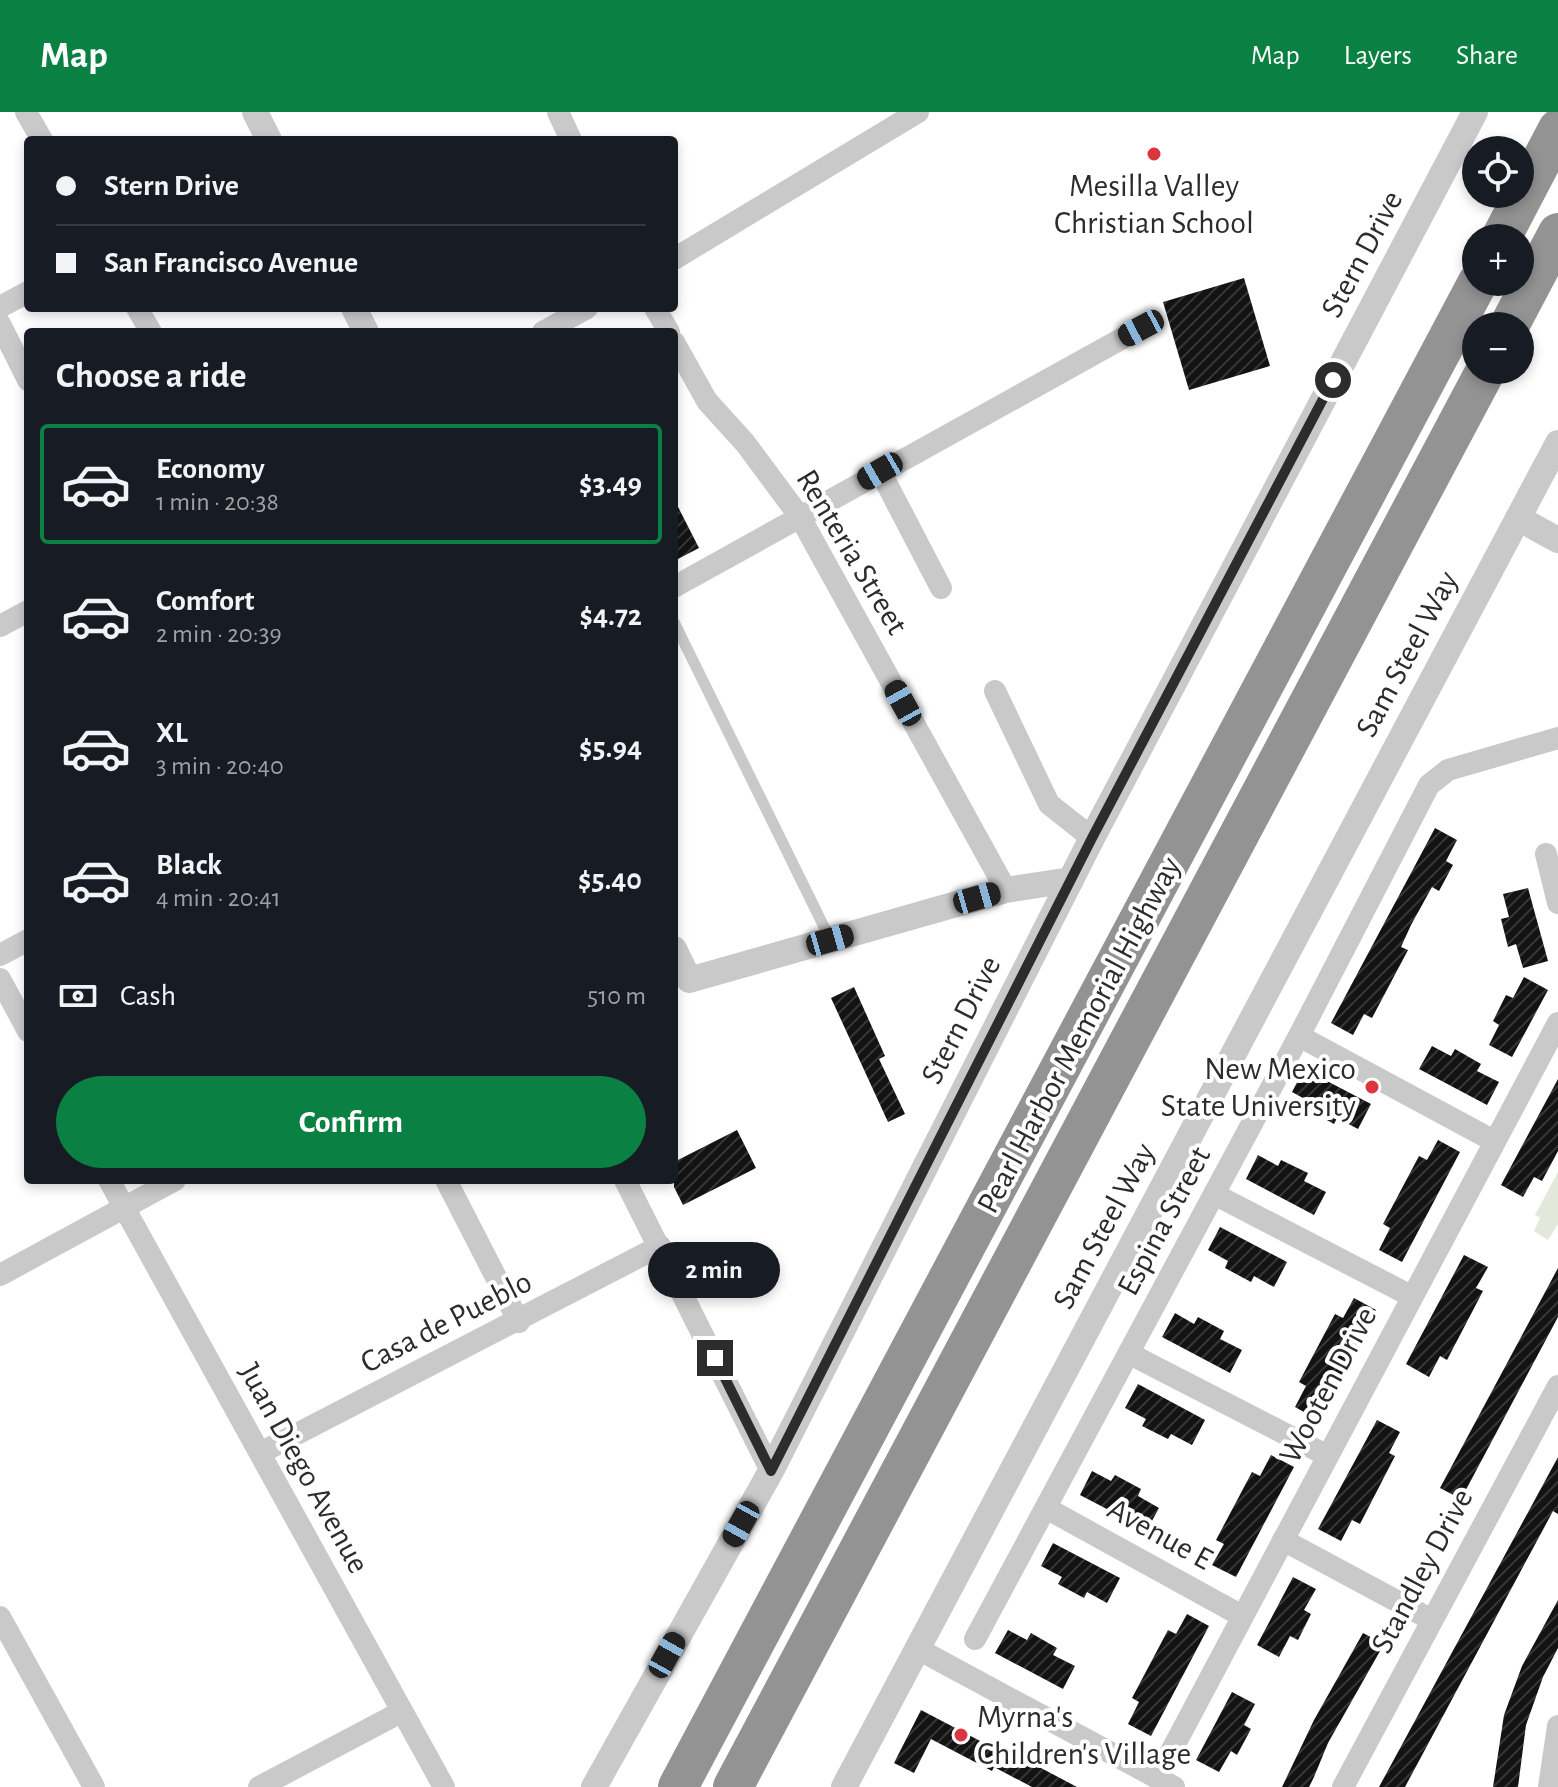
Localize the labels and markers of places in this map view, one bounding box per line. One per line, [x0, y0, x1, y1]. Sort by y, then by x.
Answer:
marker: Mesilla Valley Christian School [1145, 145, 1163, 163]
place label: Mesilla Valley Christian School [1054, 170, 1254, 239]
place label: New Mexico State University [1161, 1053, 1356, 1122]
marker: New Mexico State University [1363, 1078, 1381, 1096]
place label: Myrna's Children's Village [977, 1701, 1191, 1770]
marker: Myrna's Children's Village [952, 1726, 970, 1744]

